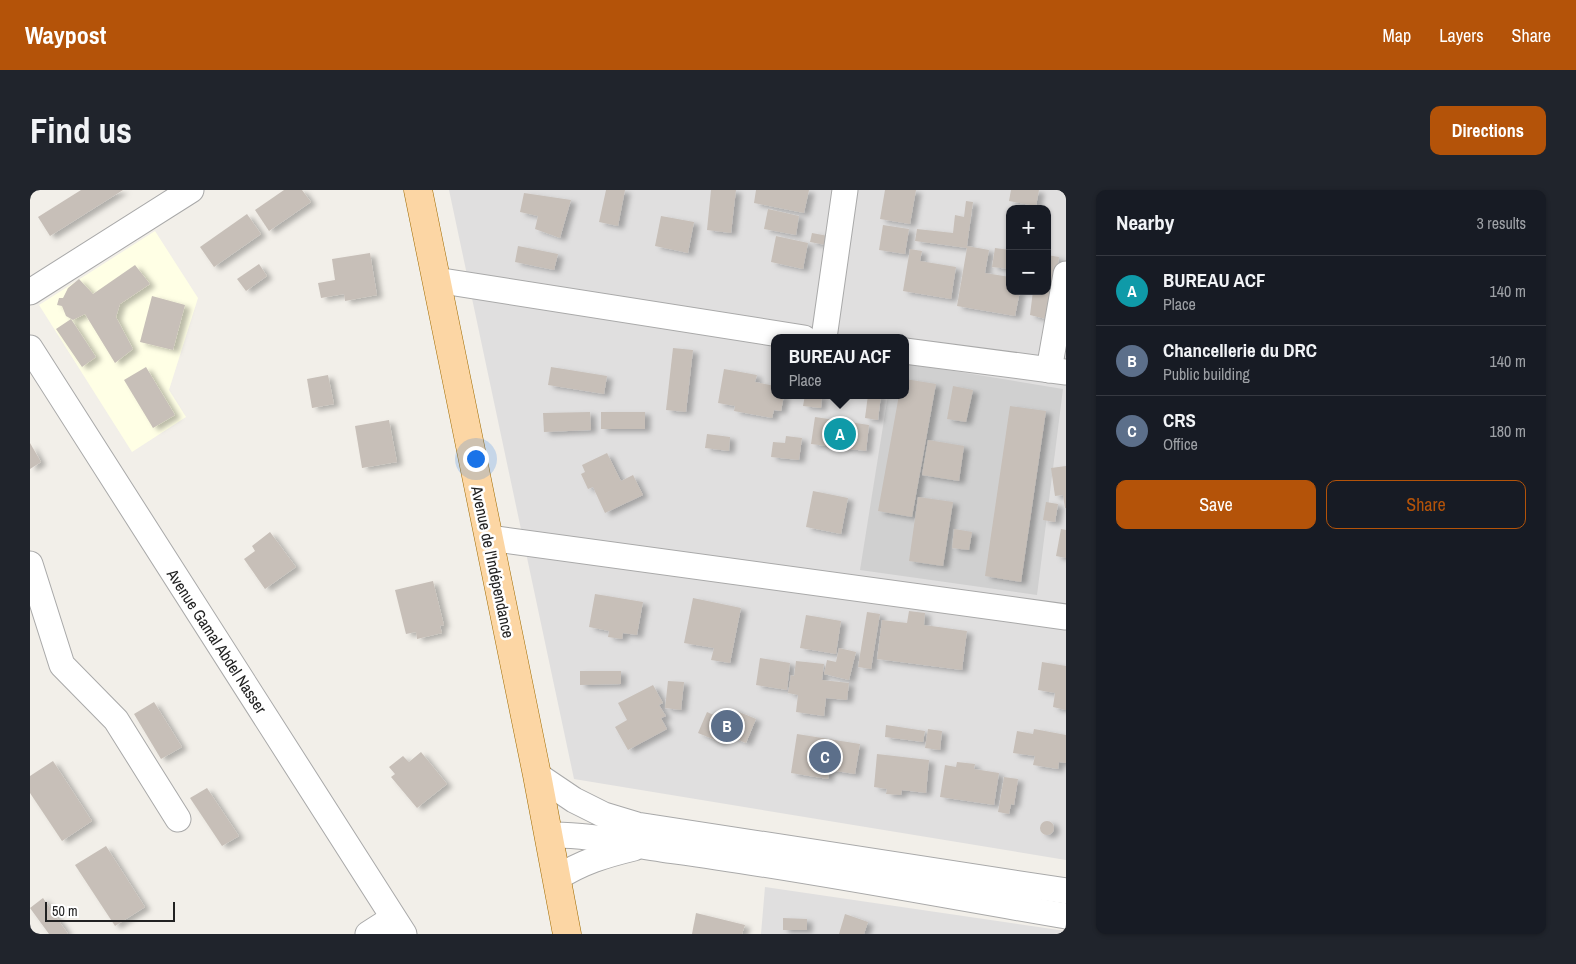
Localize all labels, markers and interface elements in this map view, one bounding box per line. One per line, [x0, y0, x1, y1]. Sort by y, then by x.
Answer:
text: Waypost [25, 19, 106, 51]
text: Map [1383, 23, 1411, 48]
text: Layers [1439, 23, 1484, 48]
text: Share [1512, 23, 1551, 48]
button: Directions [1430, 106, 1546, 155]
text: Find us [30, 107, 132, 154]
map controls [1006, 205, 1051, 295]
button: + [1006, 205, 1051, 250]
text: Nearby [1116, 208, 1174, 237]
text: 3 results [1476, 212, 1526, 234]
button: − [1006, 250, 1051, 295]
text: BUREAU ACF [1163, 267, 1265, 293]
text: A [1127, 280, 1137, 302]
text: 140 m [1490, 280, 1526, 302]
text: Place [1163, 293, 1196, 315]
popup [771, 334, 909, 399]
text: Chancellerie du DRC [1163, 337, 1317, 363]
text: BUREAU ACF [789, 343, 891, 369]
text: B [1127, 350, 1137, 372]
text: 140 m [1490, 350, 1526, 372]
text: Public building [1163, 363, 1250, 385]
text: Place [789, 369, 822, 391]
text: CRS [1163, 407, 1196, 433]
pin: A [824, 415, 856, 453]
text: C [1127, 420, 1137, 442]
text: 180 m [1490, 420, 1526, 442]
text: Office [1163, 433, 1198, 455]
your location [463, 446, 489, 472]
button: Save [1116, 480, 1316, 529]
button: Share [1326, 480, 1526, 529]
street label: Avenue de l'Indépendance [466, 483, 520, 640]
street label: Avenue Gamal Abdel Nasser [161, 564, 272, 718]
pin: B [711, 707, 743, 745]
pin: C [809, 738, 841, 776]
scale bar [45, 899, 175, 922]
text: 50 m [52, 902, 78, 920]

